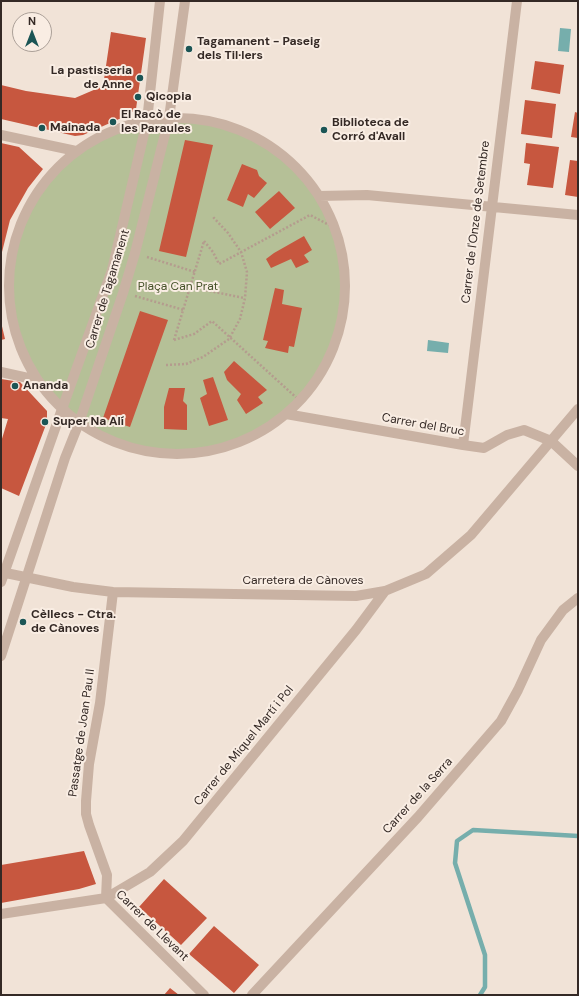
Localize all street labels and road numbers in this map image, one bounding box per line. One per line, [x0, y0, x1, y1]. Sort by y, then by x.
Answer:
street label: Carrer de l'Onze de Setembre [459, 140, 493, 304]
street label: Carrer de Tagamanent [83, 228, 133, 350]
street label: Carrer del Bruc [380, 411, 466, 439]
street label: Carretera de Cànoves [242, 574, 364, 588]
street label: Passatge de Joan Pau II [66, 668, 98, 798]
street label: Carrer de Miquel Martí i Pol [191, 683, 297, 809]
street label: Carrer de la Serra [380, 755, 456, 837]
street label: Carrer de Llevant [113, 888, 191, 964]

